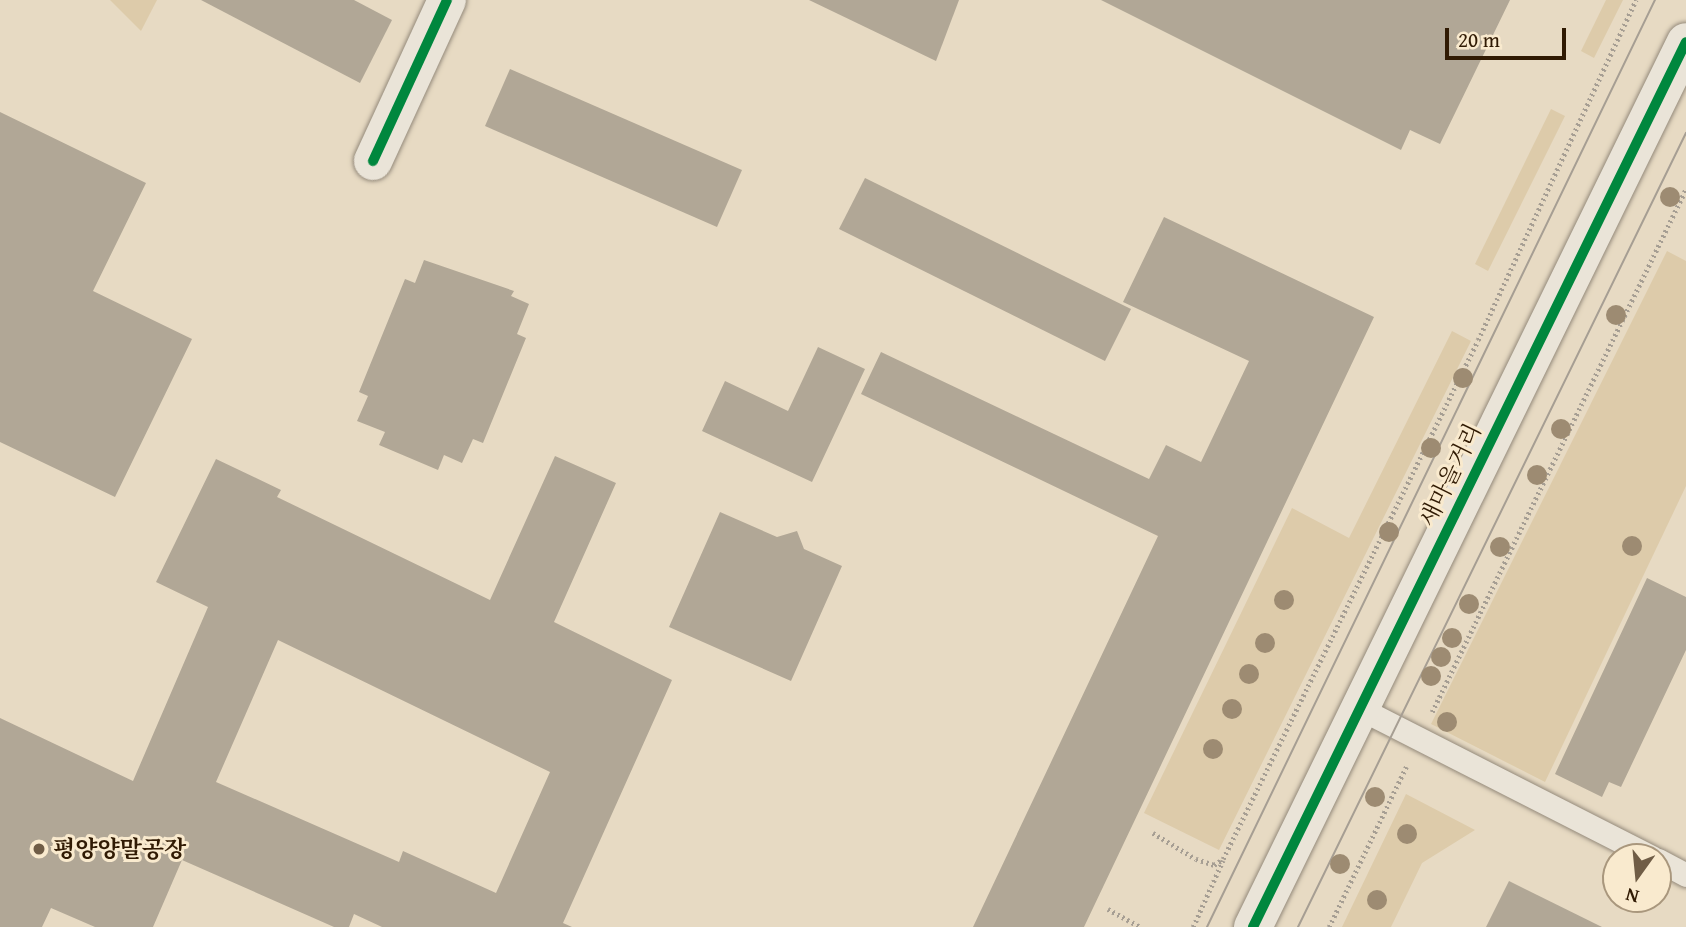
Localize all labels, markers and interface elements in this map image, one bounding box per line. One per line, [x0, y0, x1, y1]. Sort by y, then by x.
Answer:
scale bar [1448, 14, 1569, 58]
text: 20 m [1458, 24, 1500, 55]
street label: 새마을거리 [1413, 419, 1487, 531]
place label: 평양양말공장 [53, 835, 186, 863]
marker: 평양양말공장 [31, 841, 47, 857]
north arrow [1602, 843, 1672, 913]
text: N [1622, 881, 1642, 912]

